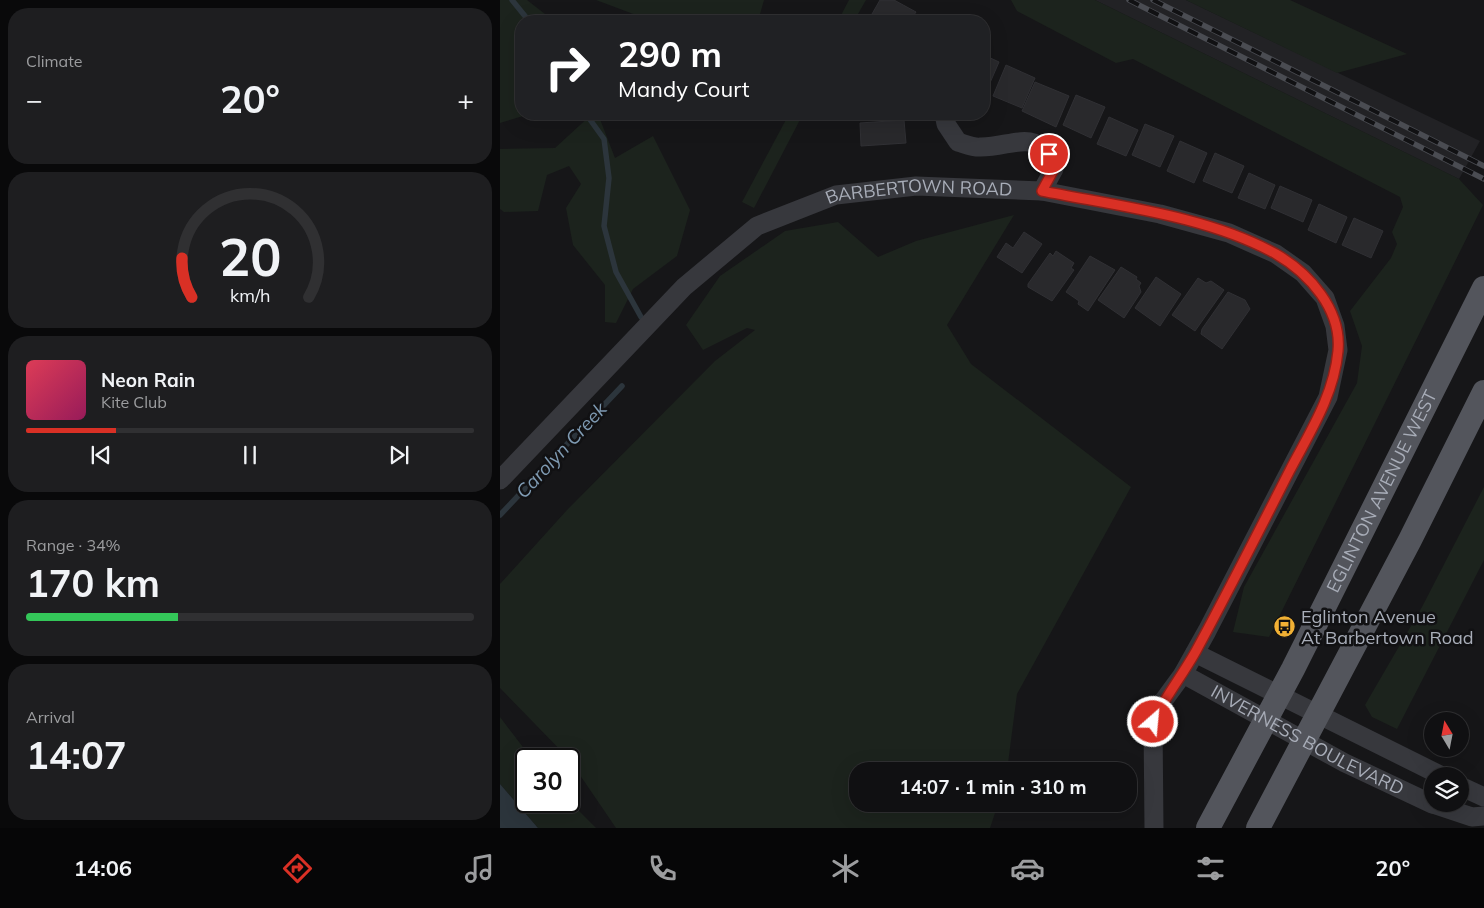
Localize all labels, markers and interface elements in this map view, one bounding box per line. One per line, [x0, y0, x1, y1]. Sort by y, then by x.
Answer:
text: 290 m [618, 32, 722, 76]
icon: right [535, 35, 600, 100]
text: Climate [26, 51, 82, 71]
text: 20° [220, 75, 280, 123]
text: Mandy Court [618, 75, 749, 103]
text: − [26, 82, 43, 117]
text: + [457, 82, 474, 117]
pin [1028, 133, 1070, 175]
icon: arrive [1035, 140, 1063, 168]
street label: BARBERTOWN ROAD [822, 173, 1013, 209]
text: 20 [219, 224, 281, 289]
text: km/h [230, 284, 270, 306]
text: Neon Rain [101, 368, 195, 392]
street label: EGLINTON AVENUE WEST [1321, 386, 1442, 596]
text: Kite Club [101, 392, 167, 412]
water label: Carolyn Creek [510, 396, 612, 503]
icon: previous [87, 441, 115, 469]
icon: pause [236, 441, 264, 469]
icon: next [385, 441, 413, 469]
text: Range · 34% [26, 535, 121, 555]
text: 170 km [26, 559, 160, 607]
place label: Eglinton Avenue At Barbertown Road [1301, 605, 1474, 649]
bus stop icon: Eglinton Avenue At Barbertown Road [1273, 615, 1297, 639]
street label: INVERNESS BOULEVARD [1207, 680, 1408, 800]
position arrow [1126, 695, 1178, 747]
text: Arrival [26, 707, 75, 727]
north arrow [1424, 712, 1469, 758]
map controls [1424, 712, 1469, 812]
text: 14:07 [26, 731, 127, 779]
speed limit sign: 30 [515, 748, 580, 813]
button: layers [1424, 767, 1469, 812]
text: 14:07 · 1 min · 310 m [899, 775, 1087, 799]
icon: directions [280, 851, 315, 886]
icon: music [462, 851, 497, 886]
icon: phone [645, 851, 680, 886]
icon: climate [828, 851, 863, 886]
icon: car [1010, 851, 1045, 886]
icon: filters [1193, 851, 1228, 886]
text: 14:06 [74, 854, 132, 882]
text: 20° [1375, 854, 1410, 882]

